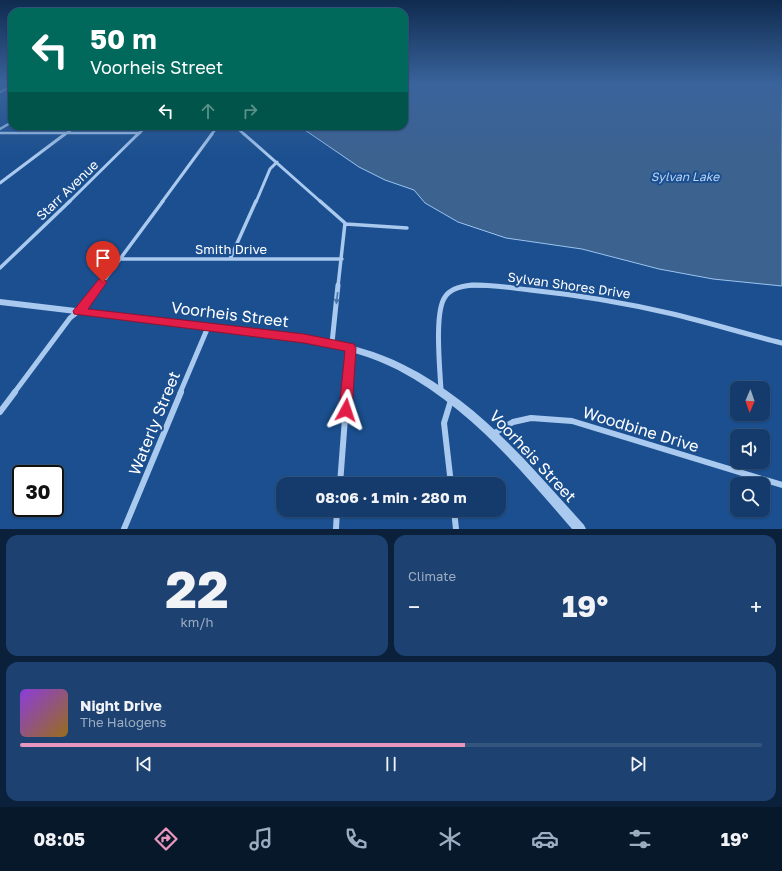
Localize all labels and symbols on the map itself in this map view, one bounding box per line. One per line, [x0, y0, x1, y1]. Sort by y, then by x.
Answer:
street label: Starr Avenue [33, 156, 101, 224]
water label: Sylvan Lake [651, 169, 720, 184]
pin [86, 241, 120, 282]
street label: Smith Drive [195, 241, 267, 257]
street label: Sylvan Shores Drive [507, 268, 631, 302]
one-way arrow [334, 292, 340, 304]
street label: Voorheis Street [170, 297, 290, 331]
street label: Waterly Street [124, 368, 184, 478]
north arrow [730, 381, 770, 421]
position arrow [325, 389, 367, 431]
street label: Woodbine Drive [580, 402, 702, 456]
street label: Voorheis Street [485, 406, 581, 506]
speed limit sign: 30 [12, 465, 64, 517]

